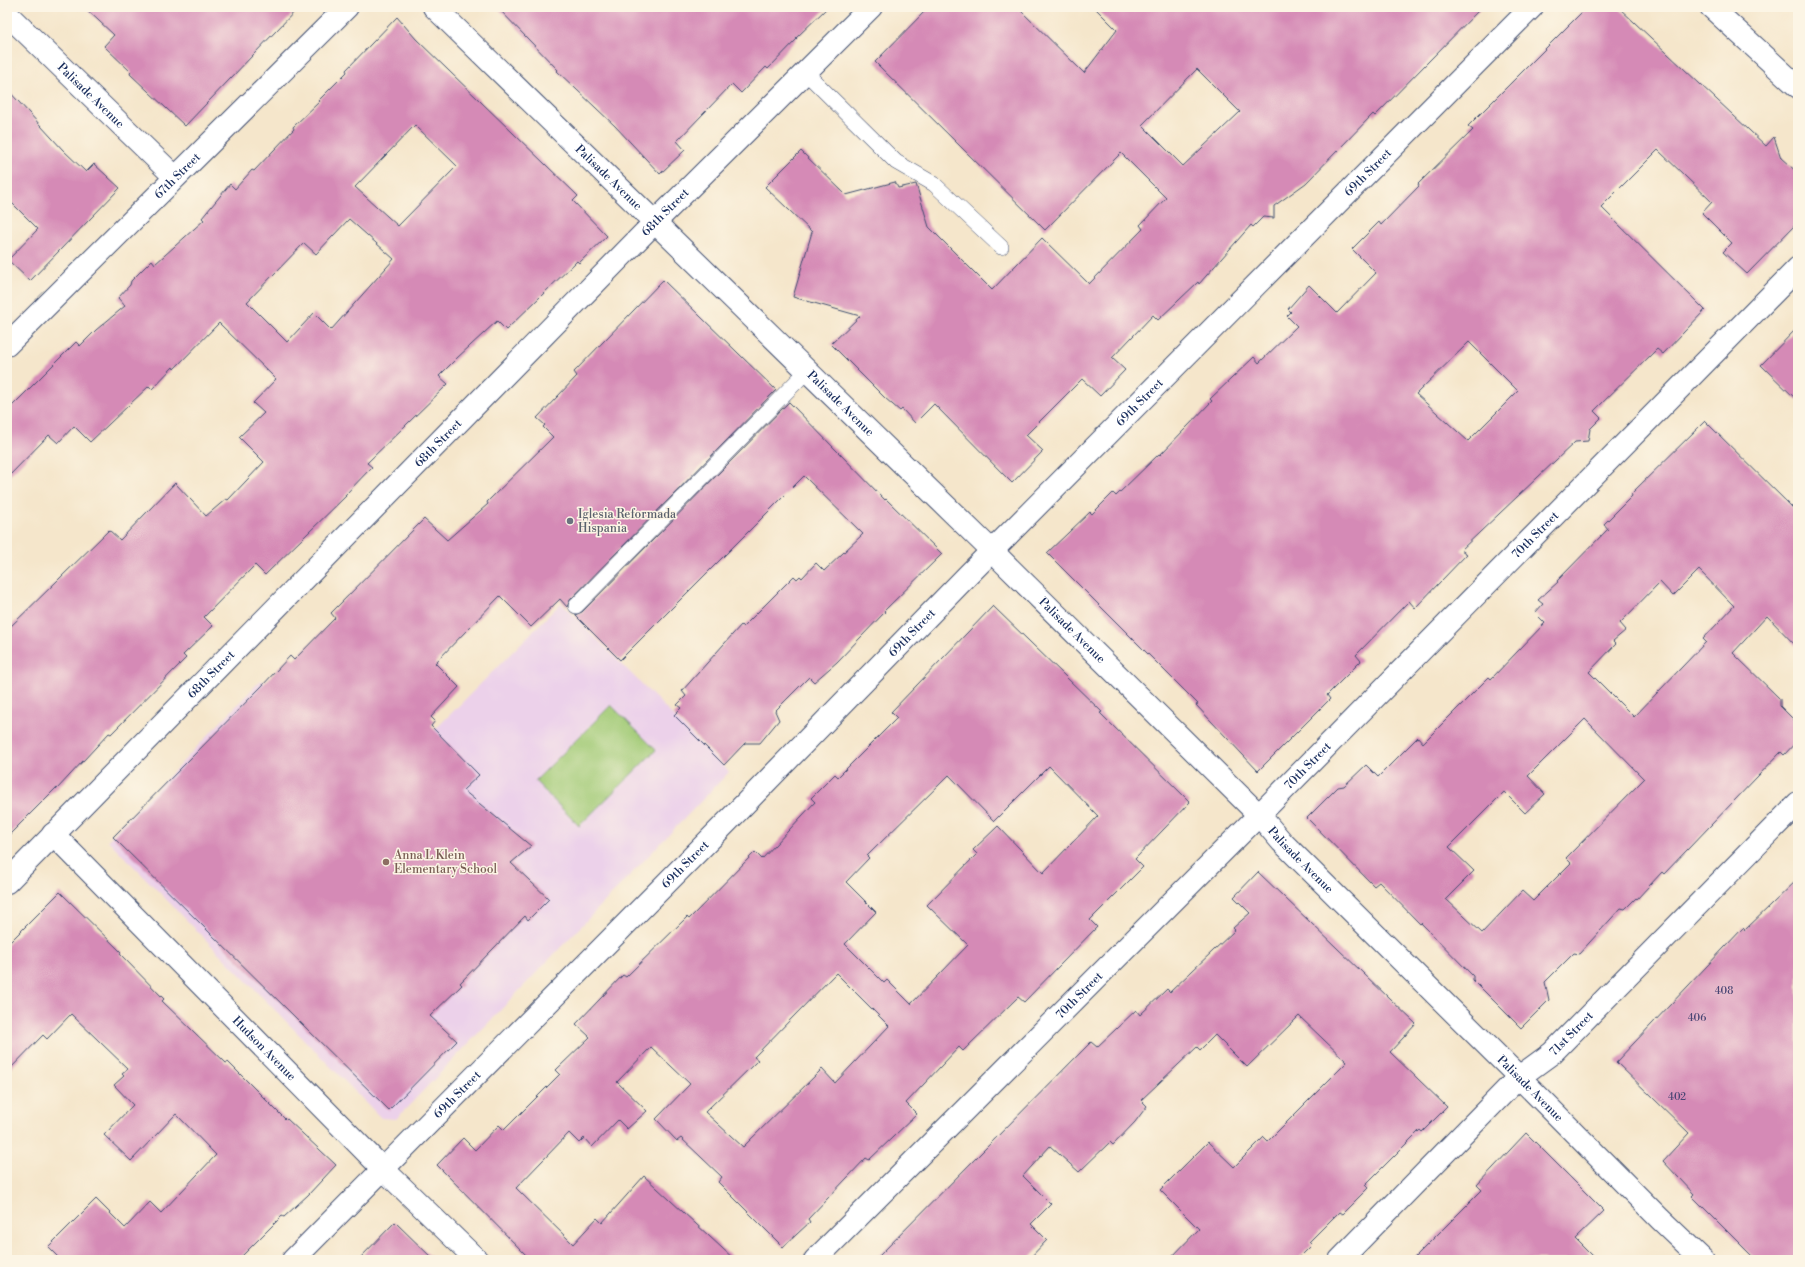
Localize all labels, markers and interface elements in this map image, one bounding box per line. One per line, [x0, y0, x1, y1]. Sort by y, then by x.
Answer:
street label: Palisade Avenue [54, 60, 128, 131]
street label: Palisade Avenue [572, 141, 645, 213]
street label: 69th Street [1341, 145, 1395, 199]
street label: 67th Street [151, 149, 204, 202]
street label: 68th Street [638, 185, 693, 239]
street label: Palisade Avenue [804, 368, 877, 439]
street label: 69th Street [1113, 375, 1167, 429]
street label: 68th Street [411, 415, 465, 470]
place label: Iglesia Reformada Hispania [578, 507, 677, 536]
street label: 70th Street [1509, 507, 1562, 562]
marker: Iglesia Reformada Hispania [565, 516, 575, 526]
street label: Palisade Avenue [1036, 594, 1109, 666]
street label: 69th Street [885, 605, 939, 660]
street label: 68th Street [184, 647, 238, 701]
street label: 70th Street [1281, 738, 1335, 792]
street label: Palisade Avenue [1265, 823, 1337, 896]
street label: 69th Street [658, 837, 712, 891]
place label: Anna L Klein Elementary School [393, 848, 498, 877]
marker: Anna L Klein Elementary School [381, 857, 391, 867]
street label: 70th Street [1053, 968, 1106, 1022]
house number: 408 [1715, 985, 1733, 997]
street label: 71st Street [1546, 1008, 1597, 1059]
house number: 406 [1688, 1012, 1706, 1024]
street label: Hudson Avenue [229, 1013, 299, 1084]
street label: Palisade Avenue [1494, 1052, 1566, 1125]
street label: 69th Street [430, 1067, 484, 1122]
house number: 402 [1668, 1091, 1686, 1103]

